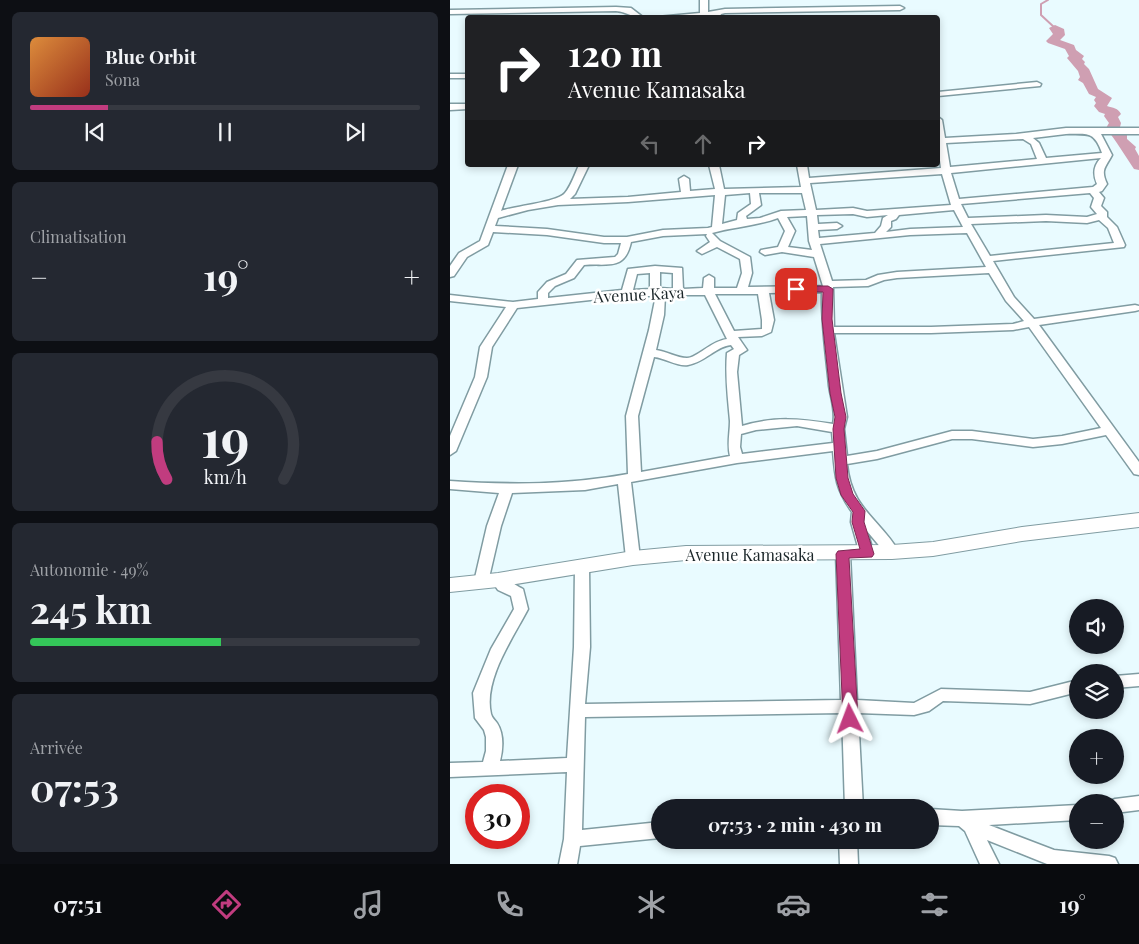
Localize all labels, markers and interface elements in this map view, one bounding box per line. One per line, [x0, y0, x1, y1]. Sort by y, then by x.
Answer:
text: 120 m [568, 29, 662, 76]
icon: right [485, 35, 550, 100]
text: Blue Orbit [105, 43, 196, 69]
text: Sona [105, 69, 140, 90]
text: Avenue Kamasaka [568, 74, 746, 104]
icon: previous [81, 118, 109, 146]
icon: pause [211, 118, 239, 146]
icon: next [341, 118, 369, 146]
icon: left [636, 130, 664, 158]
icon: ahead [689, 130, 717, 158]
icon: right [742, 130, 770, 158]
text: Climatisation [30, 226, 127, 247]
text: 19° [203, 250, 249, 301]
text: − [30, 258, 48, 295]
text: + [404, 258, 420, 295]
pin [775, 268, 817, 310]
icon: arrive [782, 275, 810, 303]
street label: Avenue Kaya [592, 281, 685, 307]
text: 19 [201, 402, 249, 471]
text: km/h [204, 465, 247, 488]
street label: Avenue Kamasaka [684, 544, 815, 565]
text: Autonomie · 49% [30, 559, 148, 580]
text: 245 km [30, 583, 152, 634]
map controls [1069, 599, 1124, 849]
button: sound [1069, 599, 1124, 654]
button: layers [1069, 664, 1124, 719]
position arrow [823, 692, 875, 744]
button: + [1069, 729, 1124, 784]
text: Arrivée [30, 737, 83, 758]
text: 07:53 [30, 761, 119, 812]
speed limit sign: 30 [465, 784, 530, 849]
button: − [1069, 794, 1124, 849]
text: 07:53 · 2 min · 430 m [708, 811, 882, 837]
icon: directions [209, 887, 244, 922]
icon: music [351, 887, 386, 922]
icon: phone [492, 887, 527, 922]
icon: climate [634, 887, 669, 922]
icon: car [776, 887, 811, 922]
icon: filters [917, 887, 952, 922]
text: 07:51 [53, 889, 102, 919]
text: 19° [1059, 889, 1086, 919]

